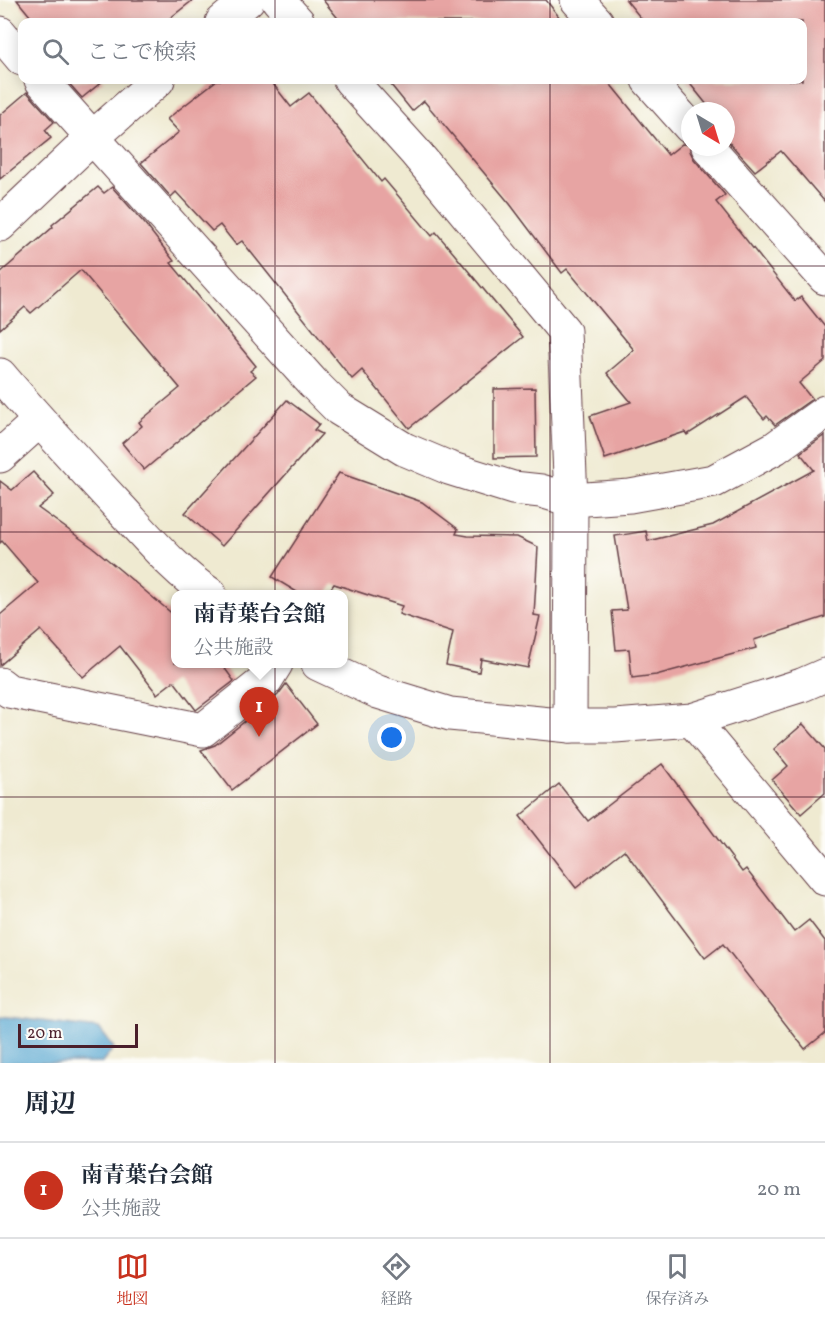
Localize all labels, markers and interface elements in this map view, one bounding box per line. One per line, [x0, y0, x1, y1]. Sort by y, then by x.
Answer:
search box [18, 18, 807, 84]
icon: search [39, 35, 72, 68]
text: ここで検索 [87, 38, 197, 69]
north arrow [681, 102, 735, 156]
popup [171, 590, 348, 668]
text: 南青葉台会館 [193, 600, 326, 631]
text: 公共施設 [193, 635, 273, 663]
pin: 1 [240, 688, 278, 737]
your location [377, 723, 406, 752]
scale bar [18, 1021, 138, 1048]
text: 20 m [27, 1023, 62, 1045]
text: 周辺 [24, 1087, 76, 1123]
text: 南青葉台会館 [81, 1161, 213, 1192]
text: 1 [39, 1176, 48, 1204]
text: 20 m [757, 1176, 801, 1204]
text: 公共施設 [81, 1196, 161, 1224]
tab: 地図 [116, 1250, 149, 1311]
tab: 経路 [380, 1250, 413, 1311]
tab: 保存済み [645, 1250, 709, 1311]

